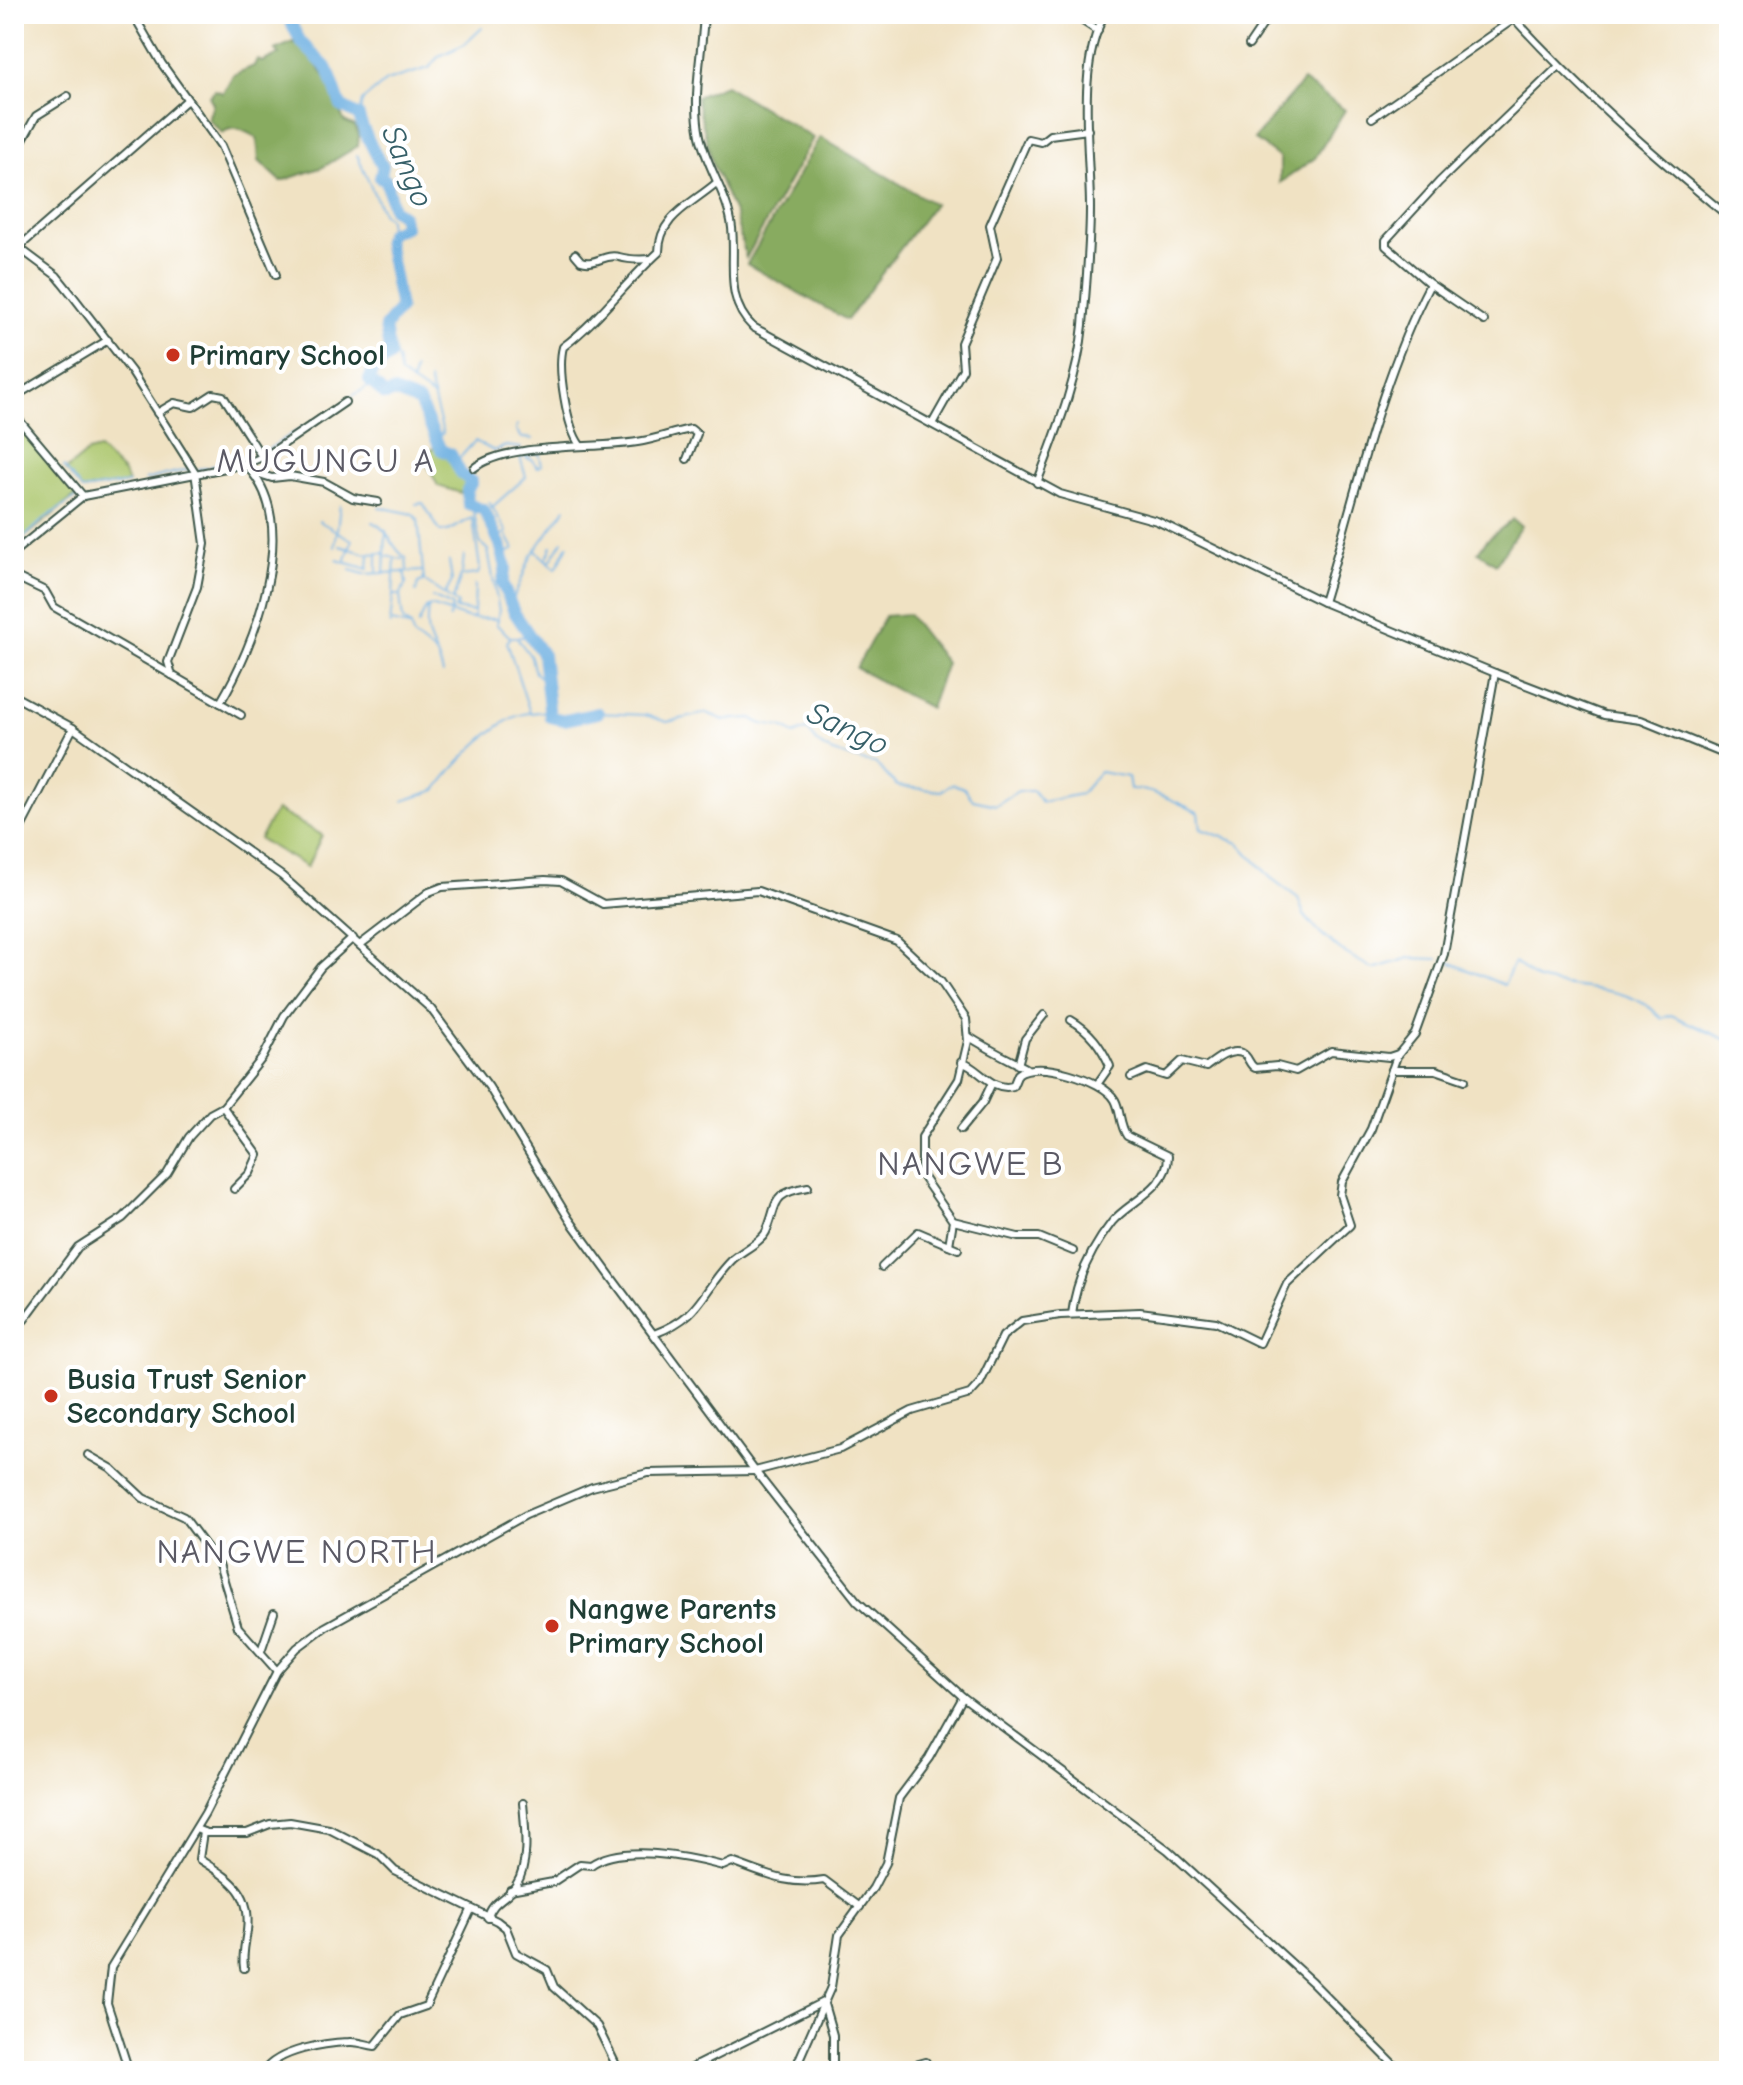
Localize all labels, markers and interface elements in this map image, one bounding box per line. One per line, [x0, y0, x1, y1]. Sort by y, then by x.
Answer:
water label: Sango [374, 120, 441, 213]
place label: Primary School [189, 338, 385, 373]
marker: Primary School [164, 346, 182, 364]
district label: MUGUNGU A [216, 441, 436, 481]
water label: Sango [801, 694, 894, 763]
district label: NANGWE B [877, 1144, 1065, 1184]
place label: Busia Trust Senior Secondary School [67, 1362, 306, 1431]
marker: Busia Trust Senior Secondary School [42, 1387, 60, 1405]
district label: NANGWE NORTH [156, 1532, 438, 1572]
place label: Nangwe Parents Primary School [568, 1592, 776, 1661]
marker: Nangwe Parents Primary School [543, 1617, 561, 1635]

